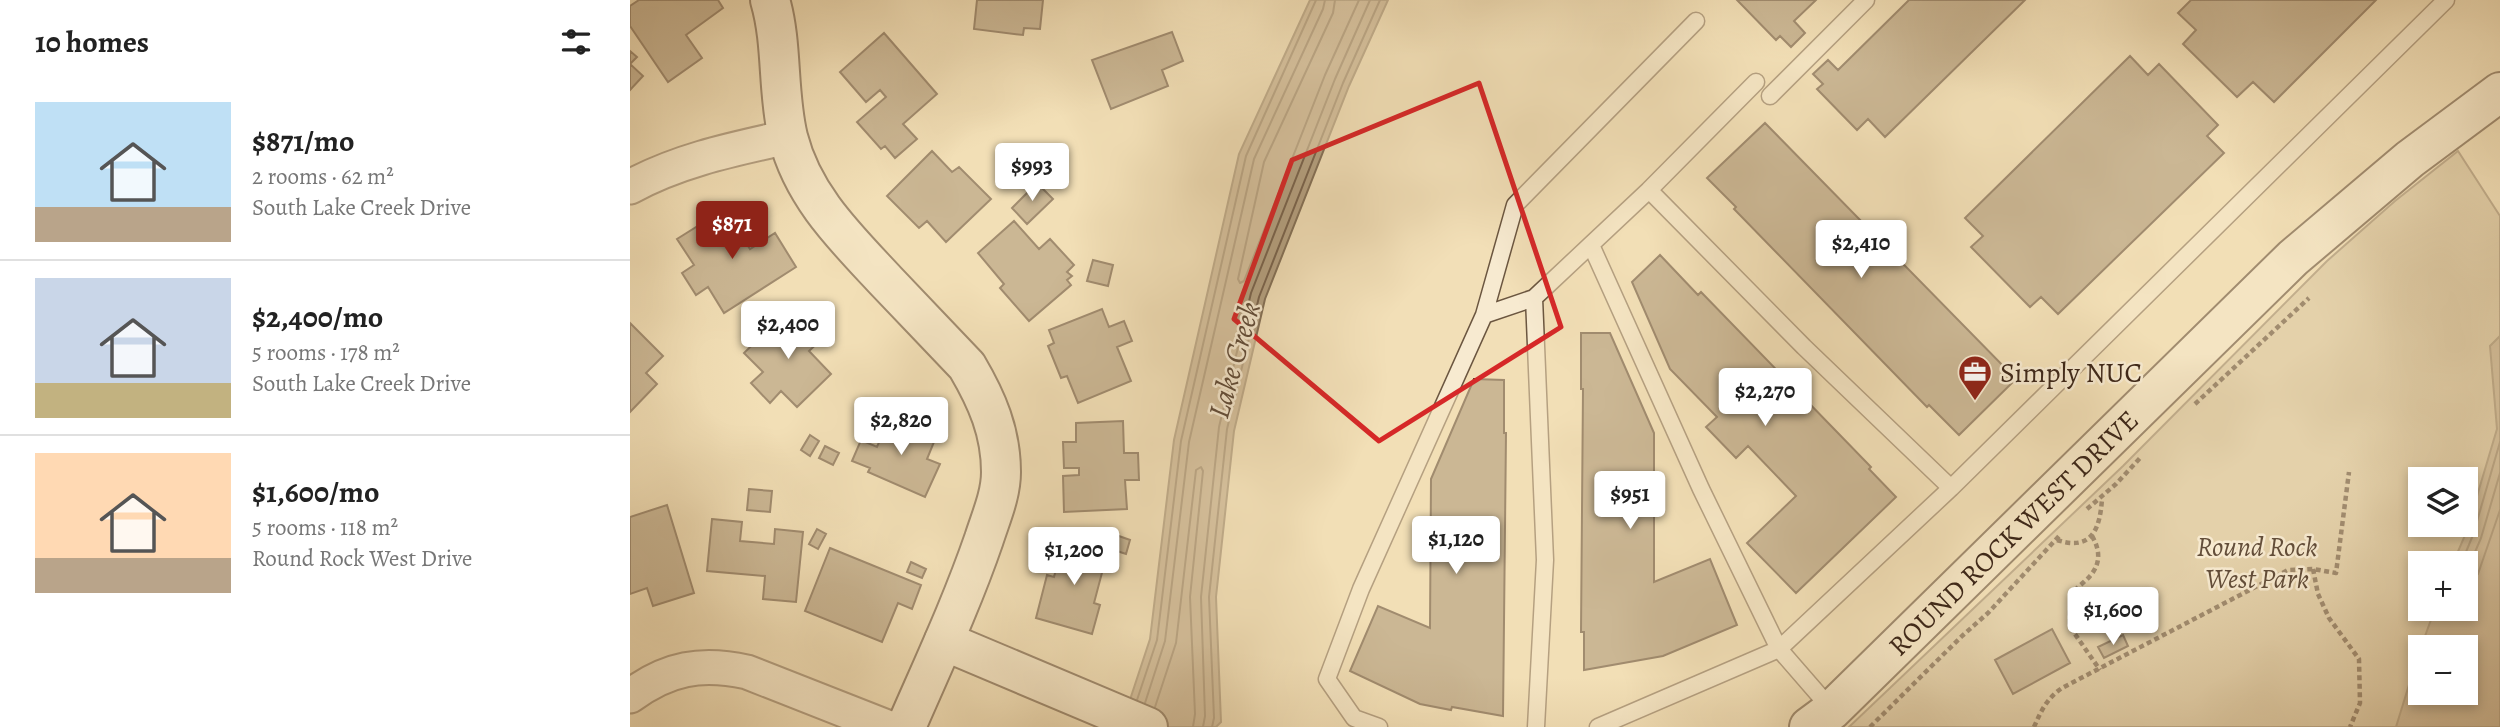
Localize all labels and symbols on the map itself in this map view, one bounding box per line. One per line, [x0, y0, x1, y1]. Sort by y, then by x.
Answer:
pin: $993 [991, 144, 1073, 203]
pin: $871 [691, 202, 773, 261]
pin: $2,410 [1804, 220, 1918, 280]
water label: Lake Creek [1198, 297, 1270, 423]
pin: $2,400 [731, 302, 845, 361]
office icon: Simply NUC [1956, 353, 1994, 402]
place label: Simply NUC [2000, 354, 2142, 392]
pin: $2,270 [1708, 368, 1822, 428]
pin: $2,820 [844, 398, 958, 457]
street label: ROUND ROCK WEST DRIVE [1880, 402, 2147, 665]
pin: $951 [1589, 472, 1671, 531]
pin: $1,120 [1399, 516, 1513, 576]
pin: $1,200 [1017, 528, 1131, 587]
park label: Round Rock West Park [2196, 528, 2318, 598]
pin: $1,600 [2056, 588, 2170, 647]

